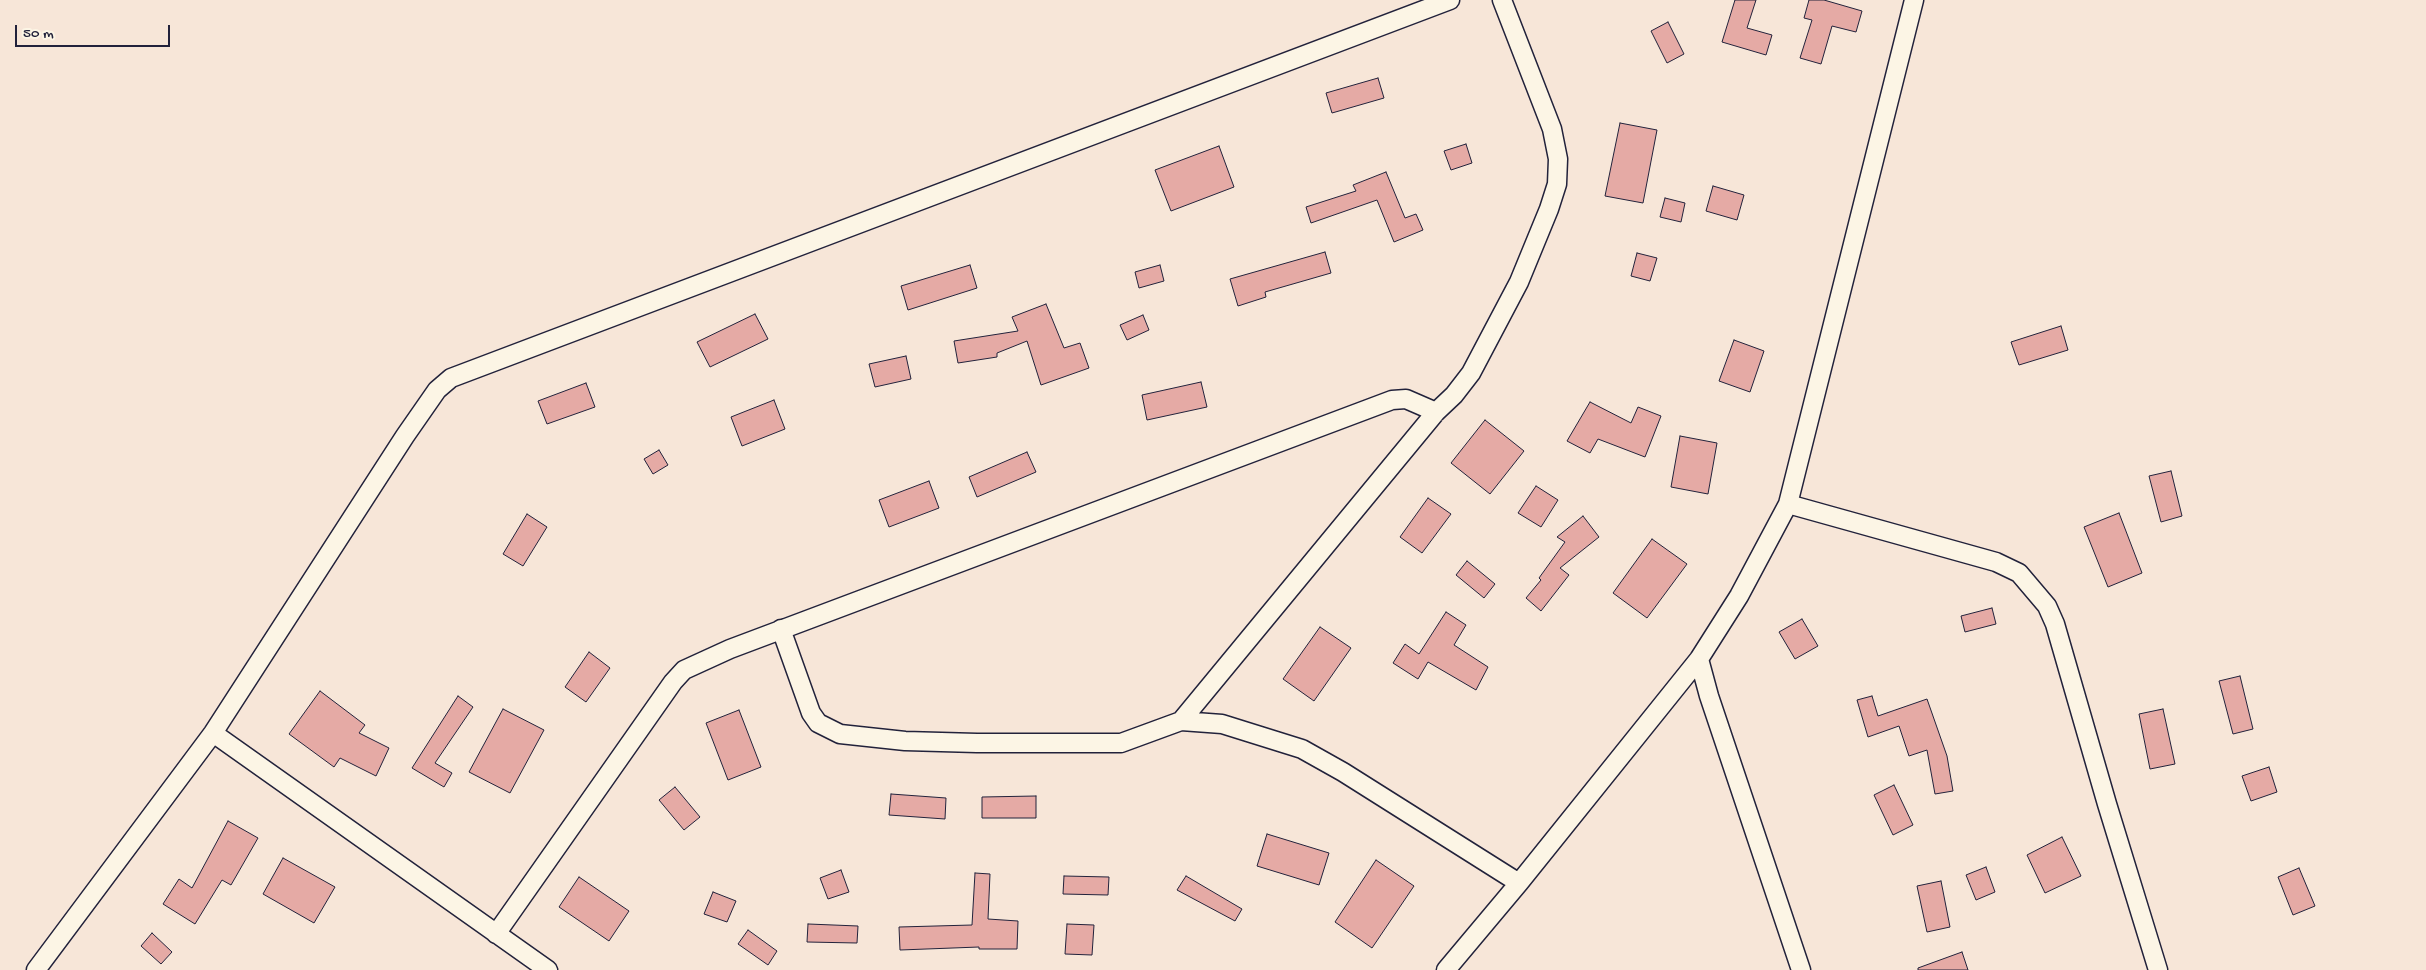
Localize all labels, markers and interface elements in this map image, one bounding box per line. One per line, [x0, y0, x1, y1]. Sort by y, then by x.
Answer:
scale bar [18, 15, 172, 47]
text: 50 m [23, 25, 54, 43]

